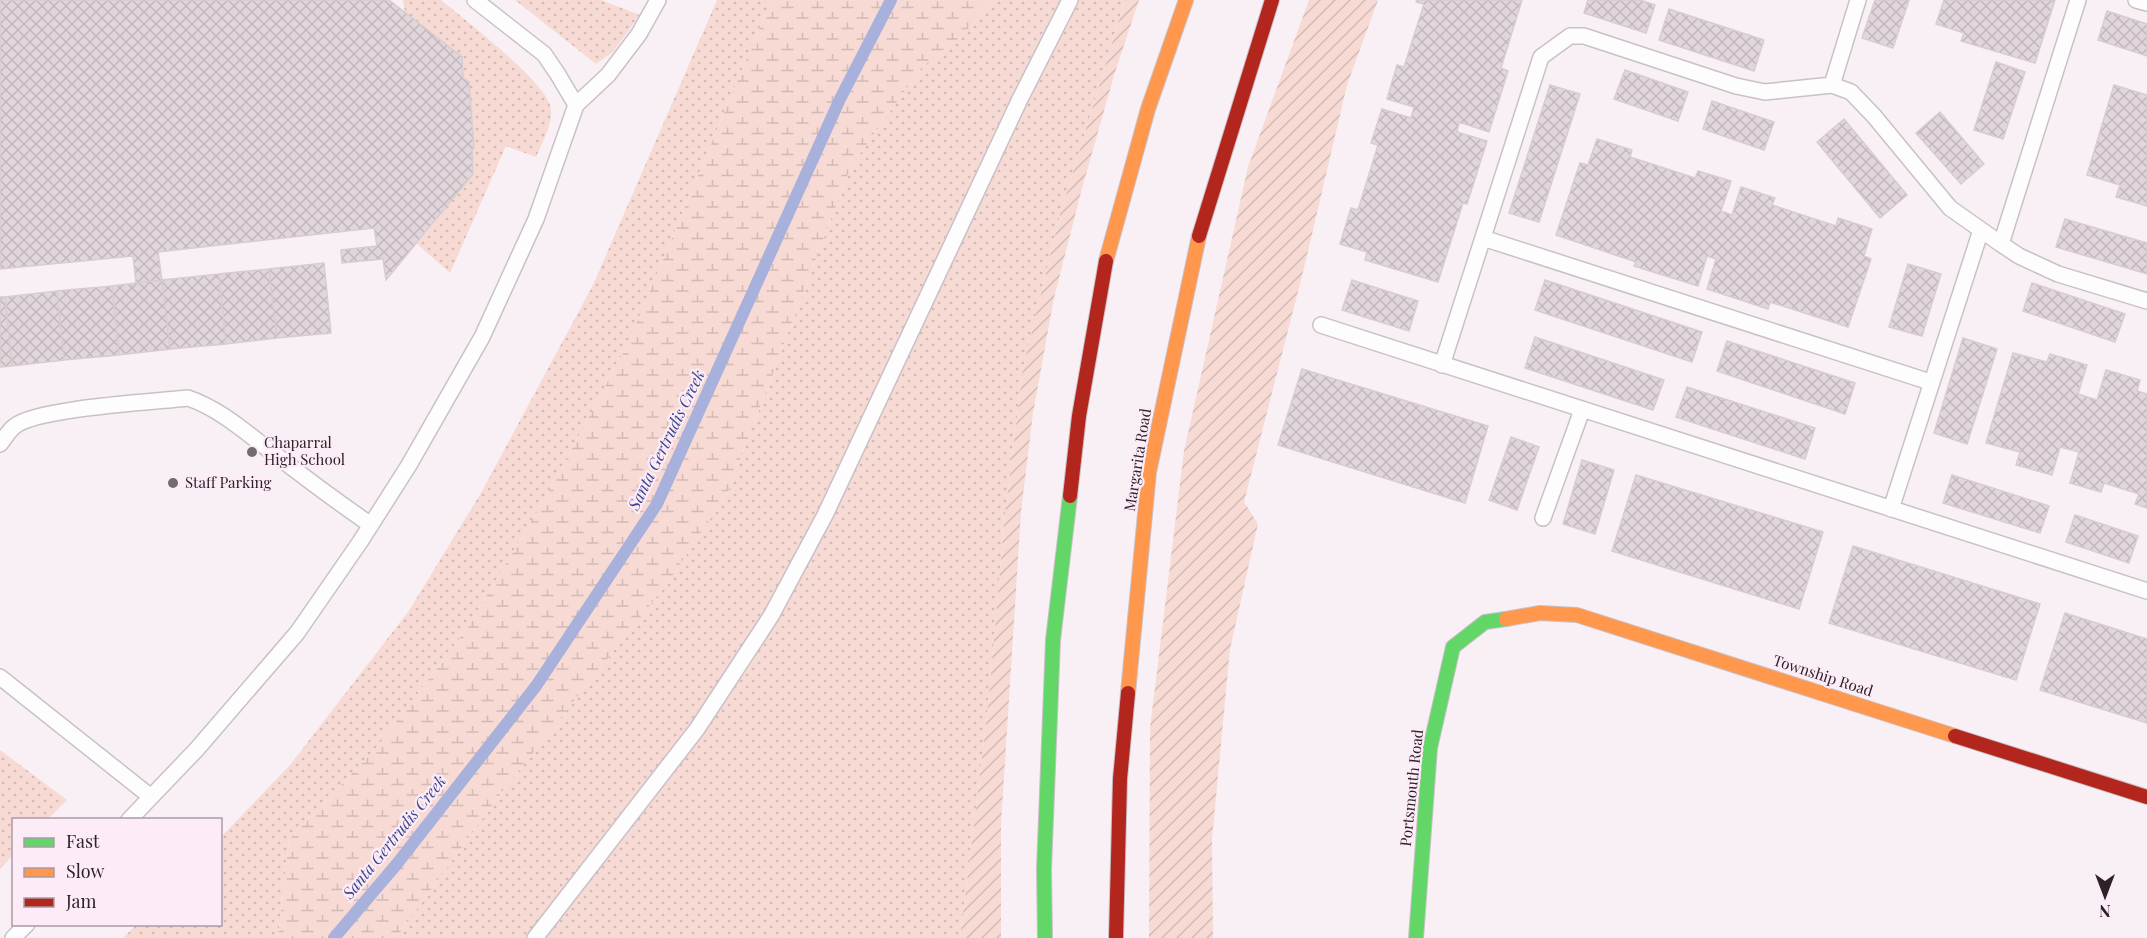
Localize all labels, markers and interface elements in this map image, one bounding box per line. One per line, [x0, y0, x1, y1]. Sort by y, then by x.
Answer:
water label: Santa Gertrudis Creek [622, 366, 709, 514]
street label: Margarita Road [1119, 407, 1155, 513]
place label: Chaparral High School [264, 432, 345, 469]
marker: Chaparral High School [245, 445, 259, 459]
place label: Staff Parking [185, 472, 271, 492]
marker: Staff Parking [166, 476, 180, 490]
street label: Township Road [1771, 650, 1876, 701]
street label: Portsmouth Road [1395, 728, 1427, 848]
water label: Santa Gertrudis Creek [337, 770, 450, 904]
legend [12, 818, 222, 926]
text: Fast [66, 829, 100, 853]
text: Slow [66, 859, 104, 883]
north arrow [2075, 866, 2135, 926]
text: Jam [65, 889, 96, 913]
text: N [2099, 901, 2111, 922]

